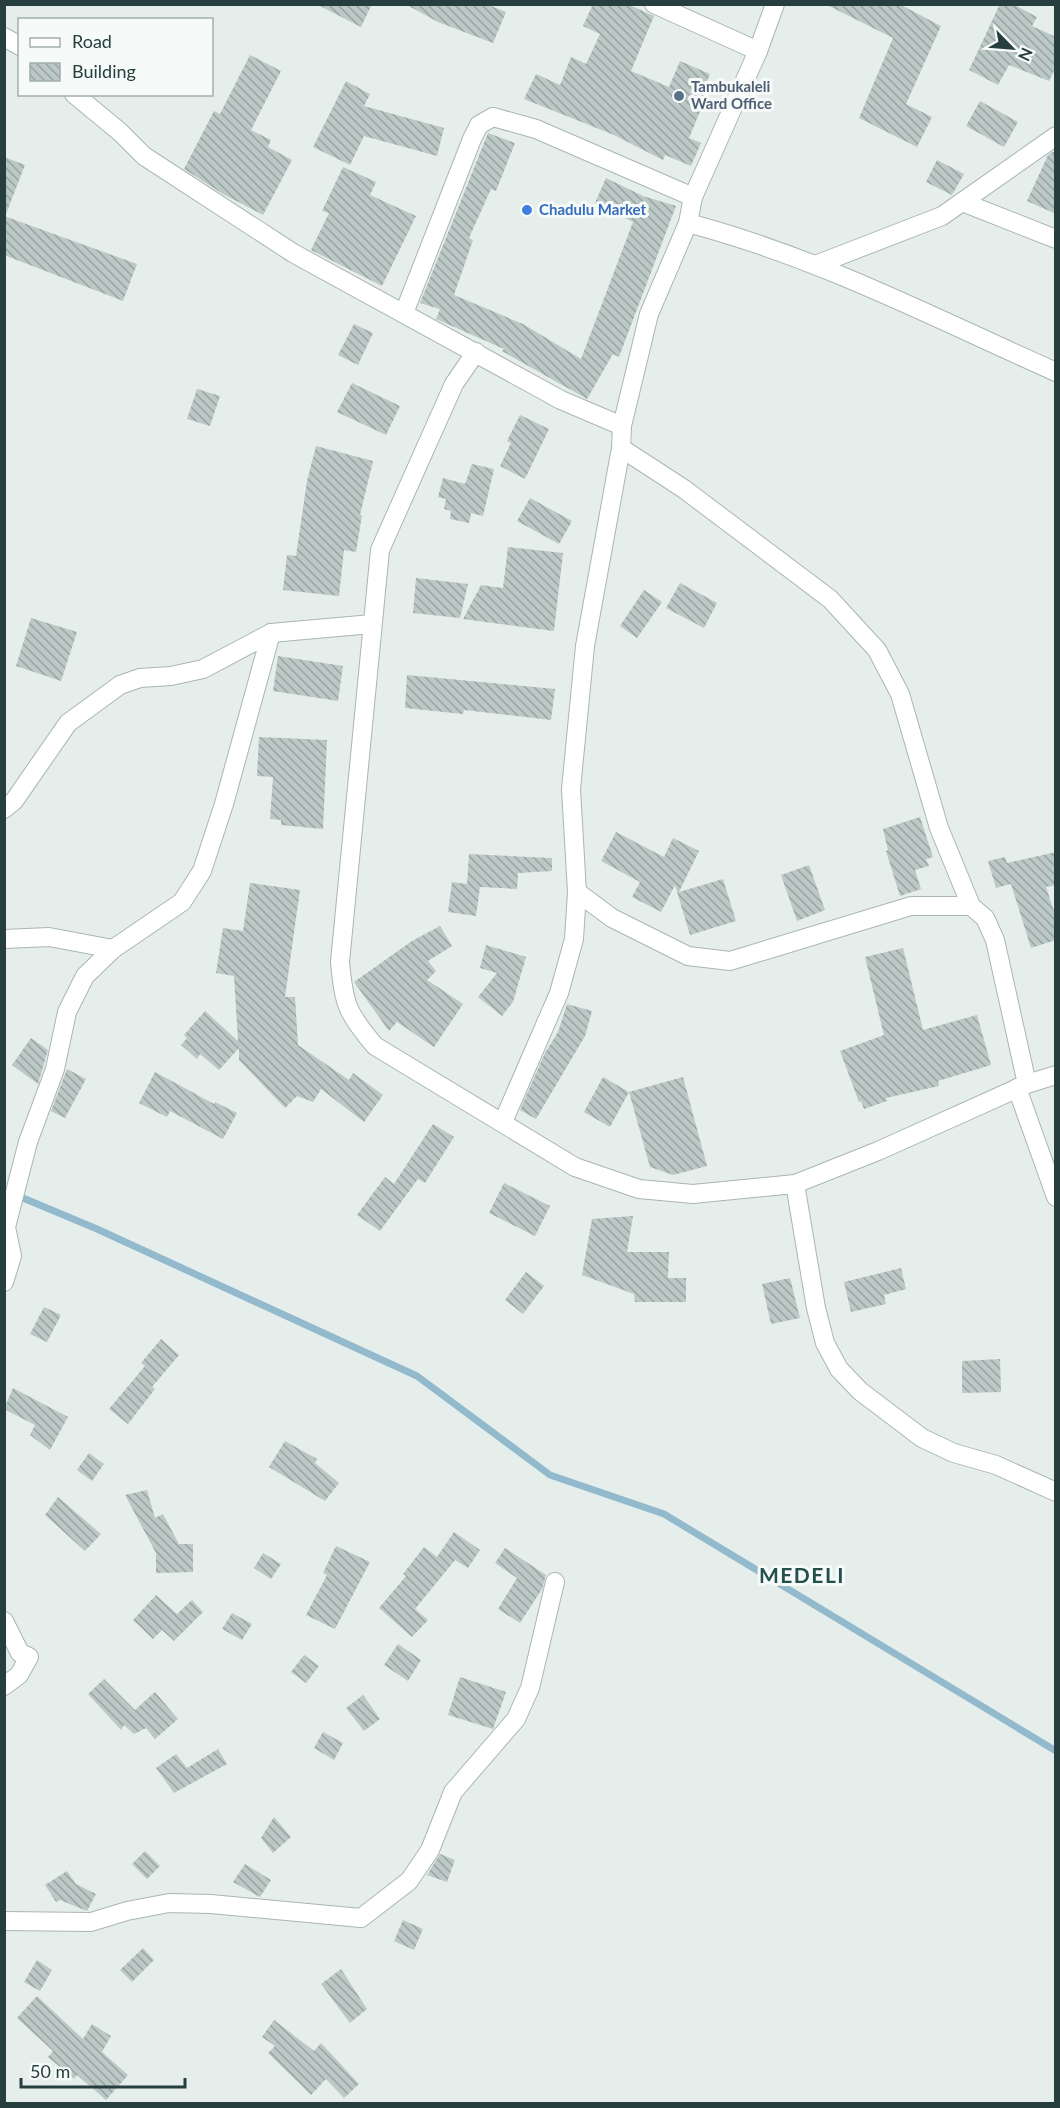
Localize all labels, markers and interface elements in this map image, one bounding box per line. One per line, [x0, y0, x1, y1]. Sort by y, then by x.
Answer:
legend [18, 18, 213, 96]
north arrow [982, 18, 1042, 78]
text: Road [72, 30, 112, 52]
text: N [1015, 45, 1037, 64]
text: Building [72, 60, 136, 82]
place label: Tambukaleli Ward Office [691, 77, 772, 112]
marker: Tambukaleli Ward Office [672, 89, 686, 103]
place label: Chadulu Market [539, 200, 647, 218]
marker: Chadulu Market [520, 203, 534, 217]
district label: MEDELI [759, 1562, 845, 1587]
scale bar [21, 2051, 184, 2089]
text: 50 m [30, 2060, 70, 2082]

